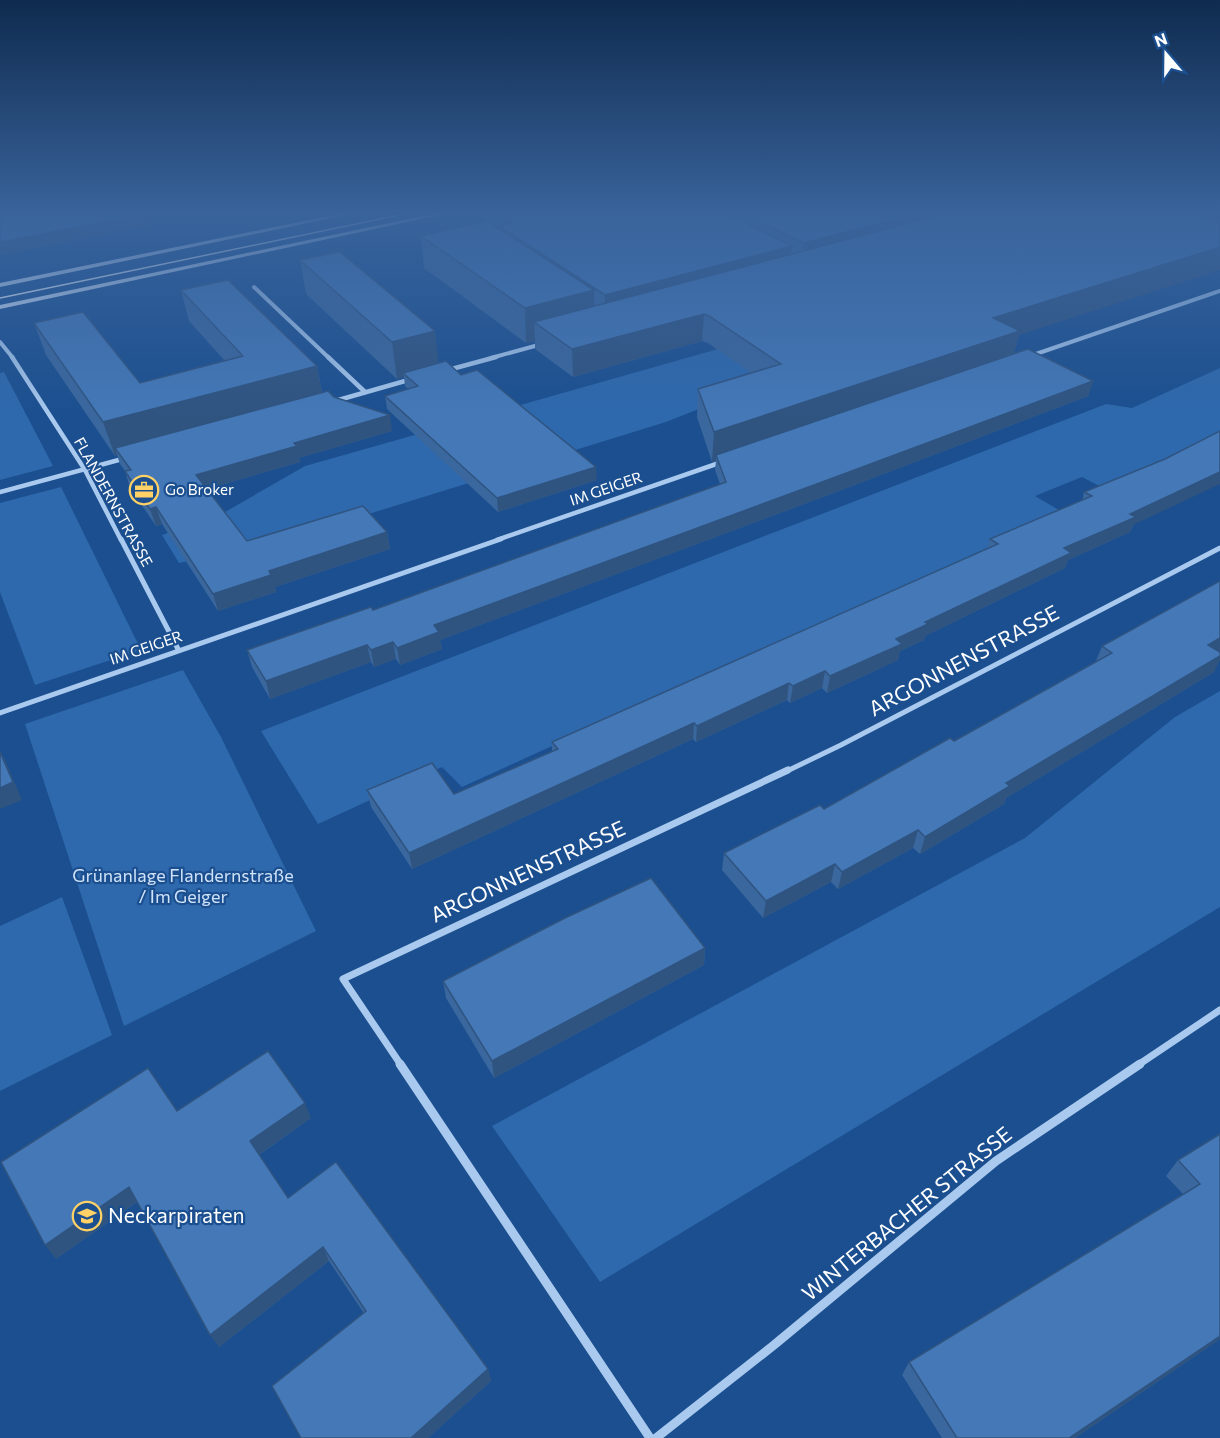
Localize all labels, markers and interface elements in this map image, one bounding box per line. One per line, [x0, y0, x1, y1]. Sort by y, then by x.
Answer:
north arrow [1136, 24, 1196, 84]
text: N [1152, 28, 1170, 50]
street label: FLANDERNSTRASSE [71, 434, 157, 569]
street label: IM GEIGER [567, 467, 644, 509]
office icon: Go Broker [128, 474, 160, 506]
place label: Go Broker [165, 480, 234, 498]
street label: ARGONNENSTRASSE [864, 599, 1063, 720]
street label: IM GEIGER [107, 626, 184, 668]
street label: ARGONNENSTRASSE [426, 815, 629, 927]
park label: Grünanlage Flandernstraße / Im Geiger [72, 864, 294, 907]
street label: WINTERBACHER STRASSE [796, 1121, 1016, 1305]
school or university icon: Neckarpiraten [71, 1200, 103, 1232]
place label: Neckarpiraten [108, 1202, 245, 1227]

